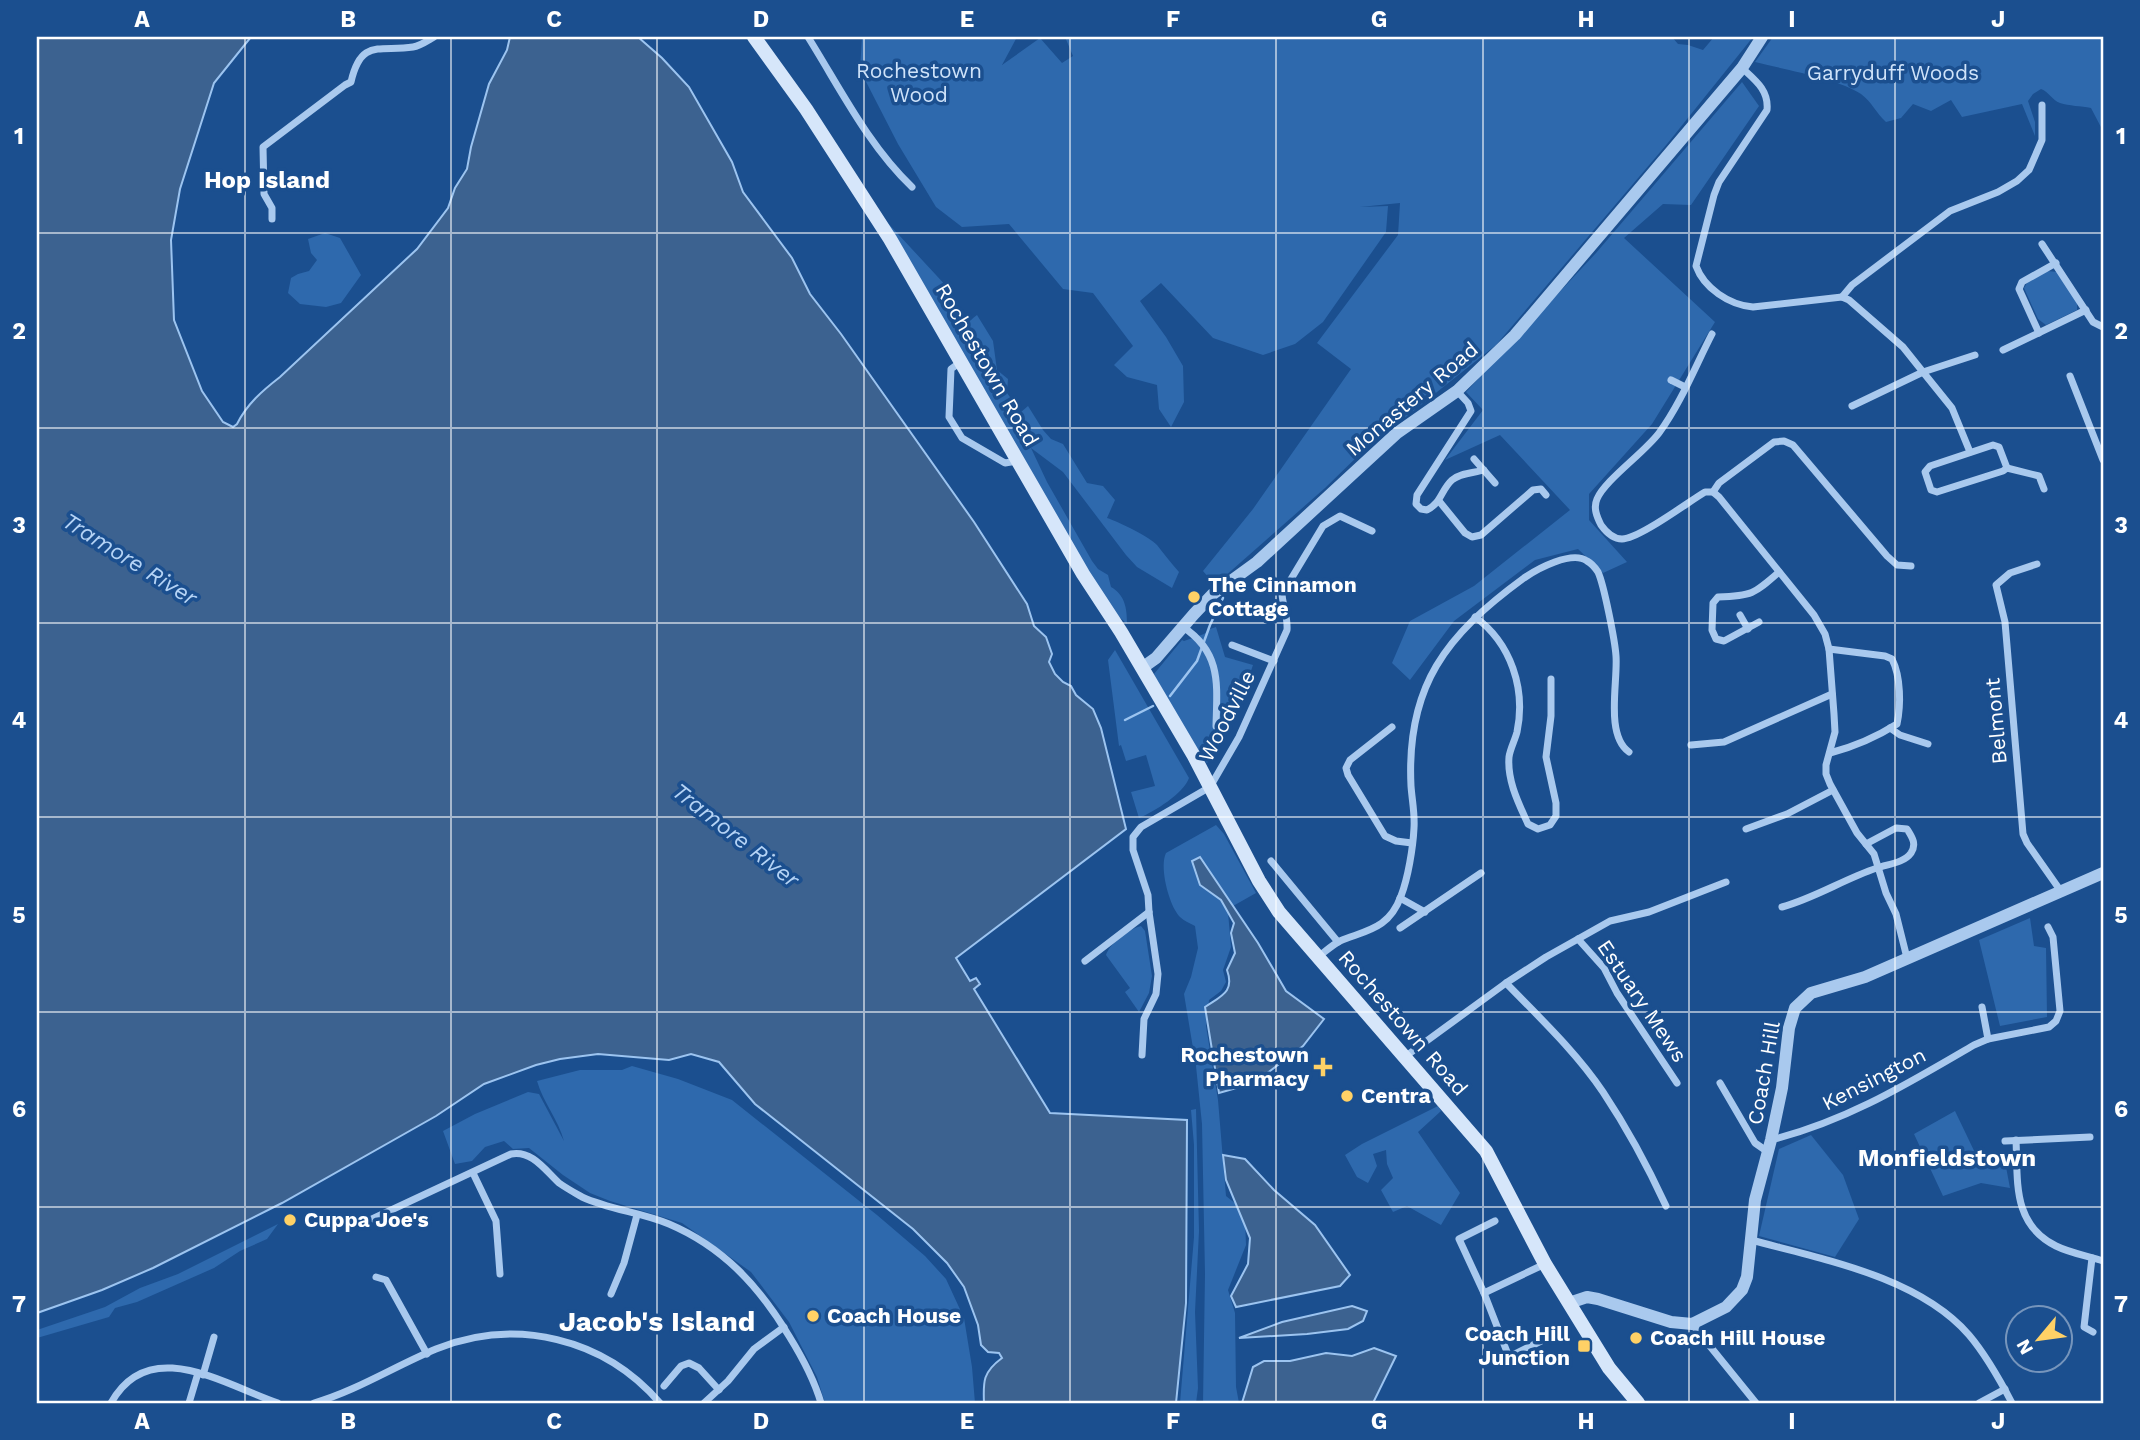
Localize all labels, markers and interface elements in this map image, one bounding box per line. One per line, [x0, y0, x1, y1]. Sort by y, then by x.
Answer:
text: A [134, 6, 150, 33]
text: B [340, 6, 356, 33]
text: C [546, 6, 562, 33]
text: D [753, 6, 769, 33]
text: E [960, 6, 974, 33]
text: F [1166, 6, 1180, 33]
text: G [1371, 6, 1387, 33]
text: H [1577, 6, 1595, 33]
text: I [1788, 6, 1796, 33]
text: J [1991, 6, 2005, 33]
park label: Rochestown Wood [856, 58, 982, 107]
park label: Garryduff Woods [1807, 60, 1979, 85]
text: 1 [14, 123, 24, 150]
text: 1 [2116, 123, 2126, 150]
district label: Hop Island [204, 166, 330, 194]
street label: Rochestown Road [931, 279, 1044, 451]
text: 2 [12, 318, 26, 345]
text: 2 [2114, 318, 2128, 345]
street label: Monastery Road [1341, 336, 1483, 461]
water label: Tramore River [57, 507, 203, 612]
text: 3 [12, 512, 26, 539]
text: 3 [2114, 512, 2128, 539]
place label: The Cinnamon Cottage [1208, 572, 1357, 621]
marker: The Cinnamon Cottage [1186, 589, 1202, 605]
street label: Woodville [1193, 666, 1260, 766]
street label: Belmont [1979, 677, 2012, 765]
text: 4 [12, 707, 27, 734]
text: 4 [2114, 707, 2129, 734]
water label: Tramore River [667, 777, 805, 894]
text: 5 [12, 902, 26, 929]
text: 5 [2114, 902, 2128, 929]
street label: Estuary Mews [1592, 935, 1693, 1067]
street label: Rochestown Road [1334, 945, 1473, 1100]
street label: Coach Hill [1742, 1019, 1785, 1127]
place label: Rochestown Pharmacy [1180, 1042, 1309, 1091]
street label: Kensington [1818, 1042, 1930, 1115]
marker: Rochestown Pharmacy [1315, 1059, 1331, 1075]
place label: Centra [1361, 1083, 1432, 1108]
marker: Centra [1339, 1088, 1355, 1104]
text: 6 [12, 1096, 26, 1123]
text: 6 [2114, 1096, 2128, 1123]
district label: Monfieldstown [1858, 1144, 2036, 1172]
place label: Cuppa Joe's [304, 1207, 429, 1232]
marker: Cuppa Joe's [282, 1212, 298, 1228]
text: 7 [12, 1291, 26, 1318]
text: 7 [2114, 1291, 2128, 1318]
place label: Coach House [827, 1303, 961, 1328]
north arrow [2004, 1304, 2074, 1374]
district label: Jacob's Island [559, 1305, 755, 1338]
marker: Coach House [805, 1308, 821, 1324]
place label: Coach Hill Junction [1465, 1321, 1570, 1370]
place label: Coach Hill House [1650, 1325, 1825, 1350]
marker: Coach Hill House [1628, 1330, 1644, 1346]
text: N [2011, 1335, 2038, 1359]
marker: Coach Hill Junction [1576, 1338, 1592, 1354]
text: A [134, 1408, 150, 1435]
text: B [340, 1408, 356, 1435]
text: C [546, 1408, 562, 1435]
text: D [753, 1408, 769, 1435]
text: E [960, 1408, 974, 1435]
text: F [1166, 1408, 1180, 1435]
text: G [1371, 1408, 1387, 1435]
text: H [1577, 1408, 1595, 1435]
text: I [1788, 1408, 1796, 1435]
text: J [1991, 1408, 2005, 1435]

